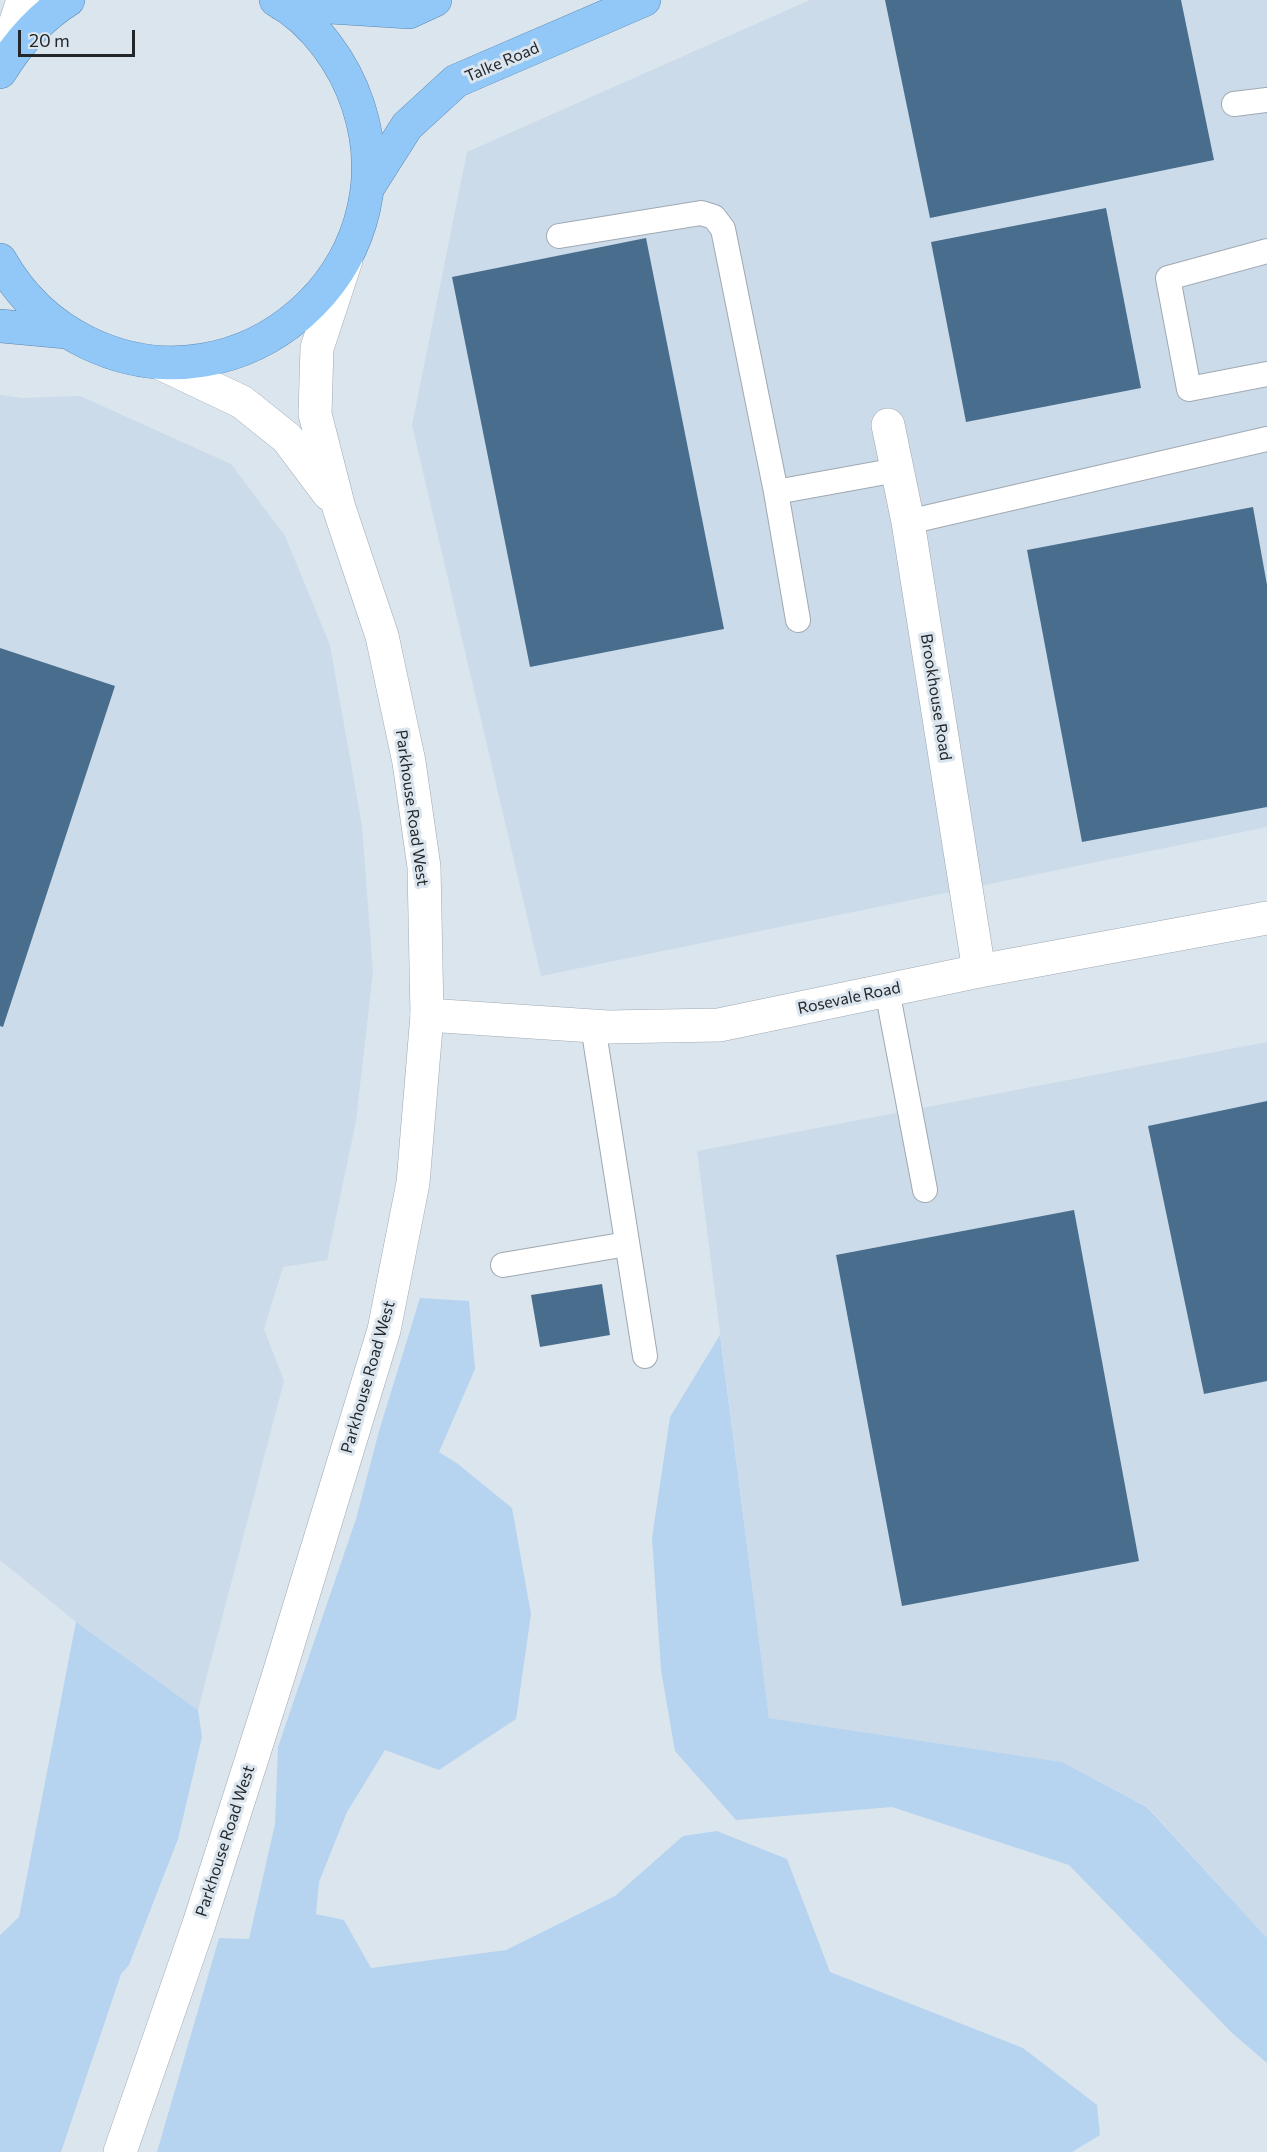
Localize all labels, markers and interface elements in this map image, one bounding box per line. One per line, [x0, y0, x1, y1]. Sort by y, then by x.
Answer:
scale bar [21, 18, 138, 56]
text: 20 m [29, 29, 70, 51]
street label: Talke Road [462, 38, 542, 86]
street label: Brookhouse Road [917, 632, 955, 762]
street label: Parkhouse Road West [392, 729, 432, 887]
street label: Rosevale Road [796, 978, 902, 1018]
street label: Parkhouse Road West [337, 1299, 399, 1455]
street label: Parkhouse Road West [191, 1763, 259, 1919]

